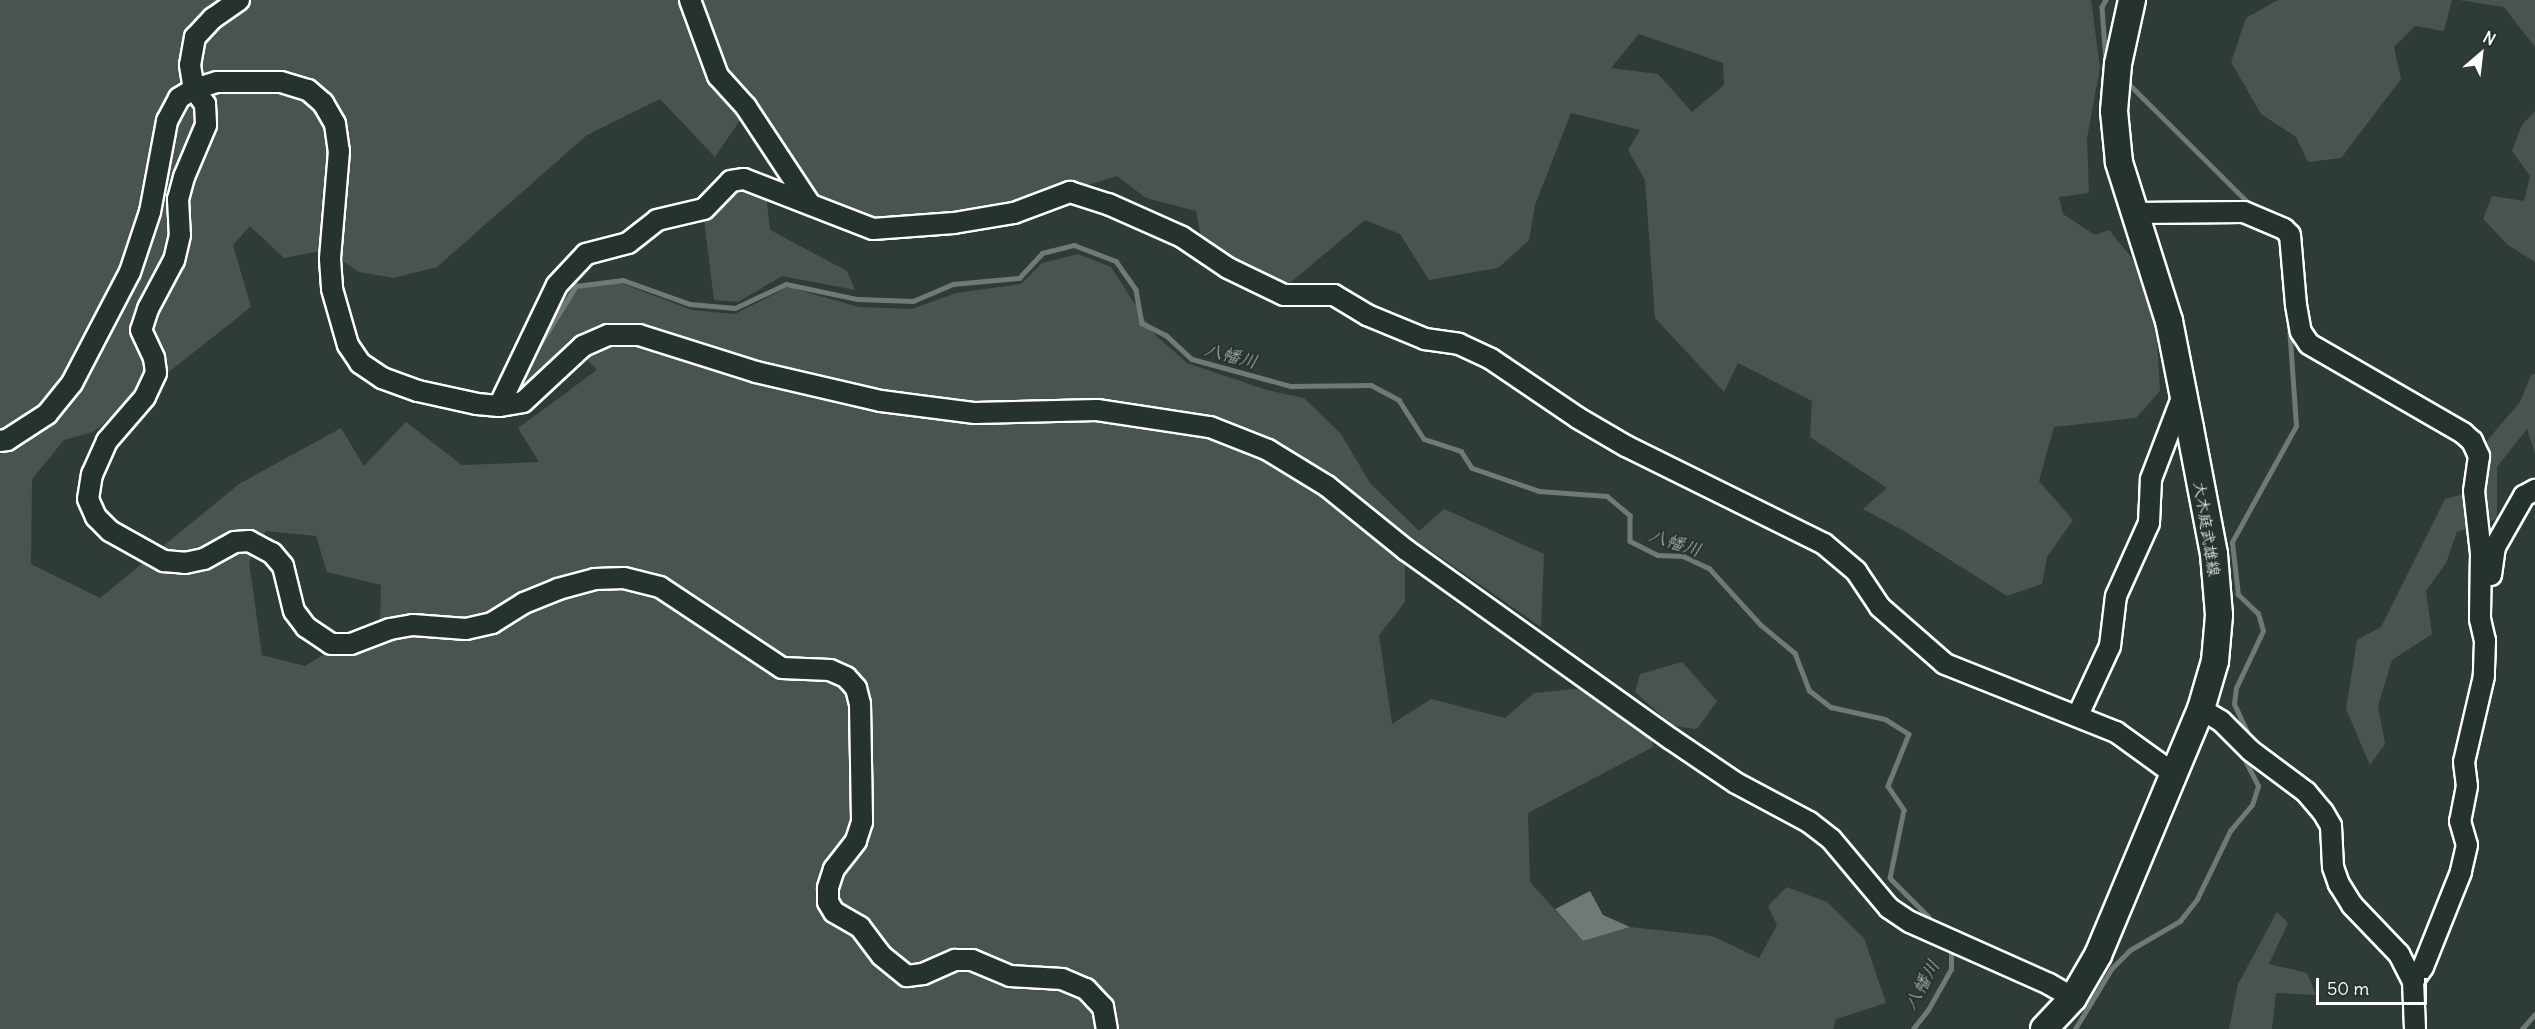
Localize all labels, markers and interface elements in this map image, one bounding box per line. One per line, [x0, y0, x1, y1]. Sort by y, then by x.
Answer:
north arrow [2451, 24, 2511, 84]
text: N [2480, 27, 2499, 50]
water label: 八幡川 [1202, 339, 1260, 373]
street label: 大木庭武雄線 [2190, 480, 2224, 578]
water label: 八幡川 [1646, 524, 1704, 562]
water label: 八幡川 [1899, 956, 1945, 1014]
scale bar [2319, 966, 2430, 1004]
text: 50 m [2327, 977, 2369, 1000]

